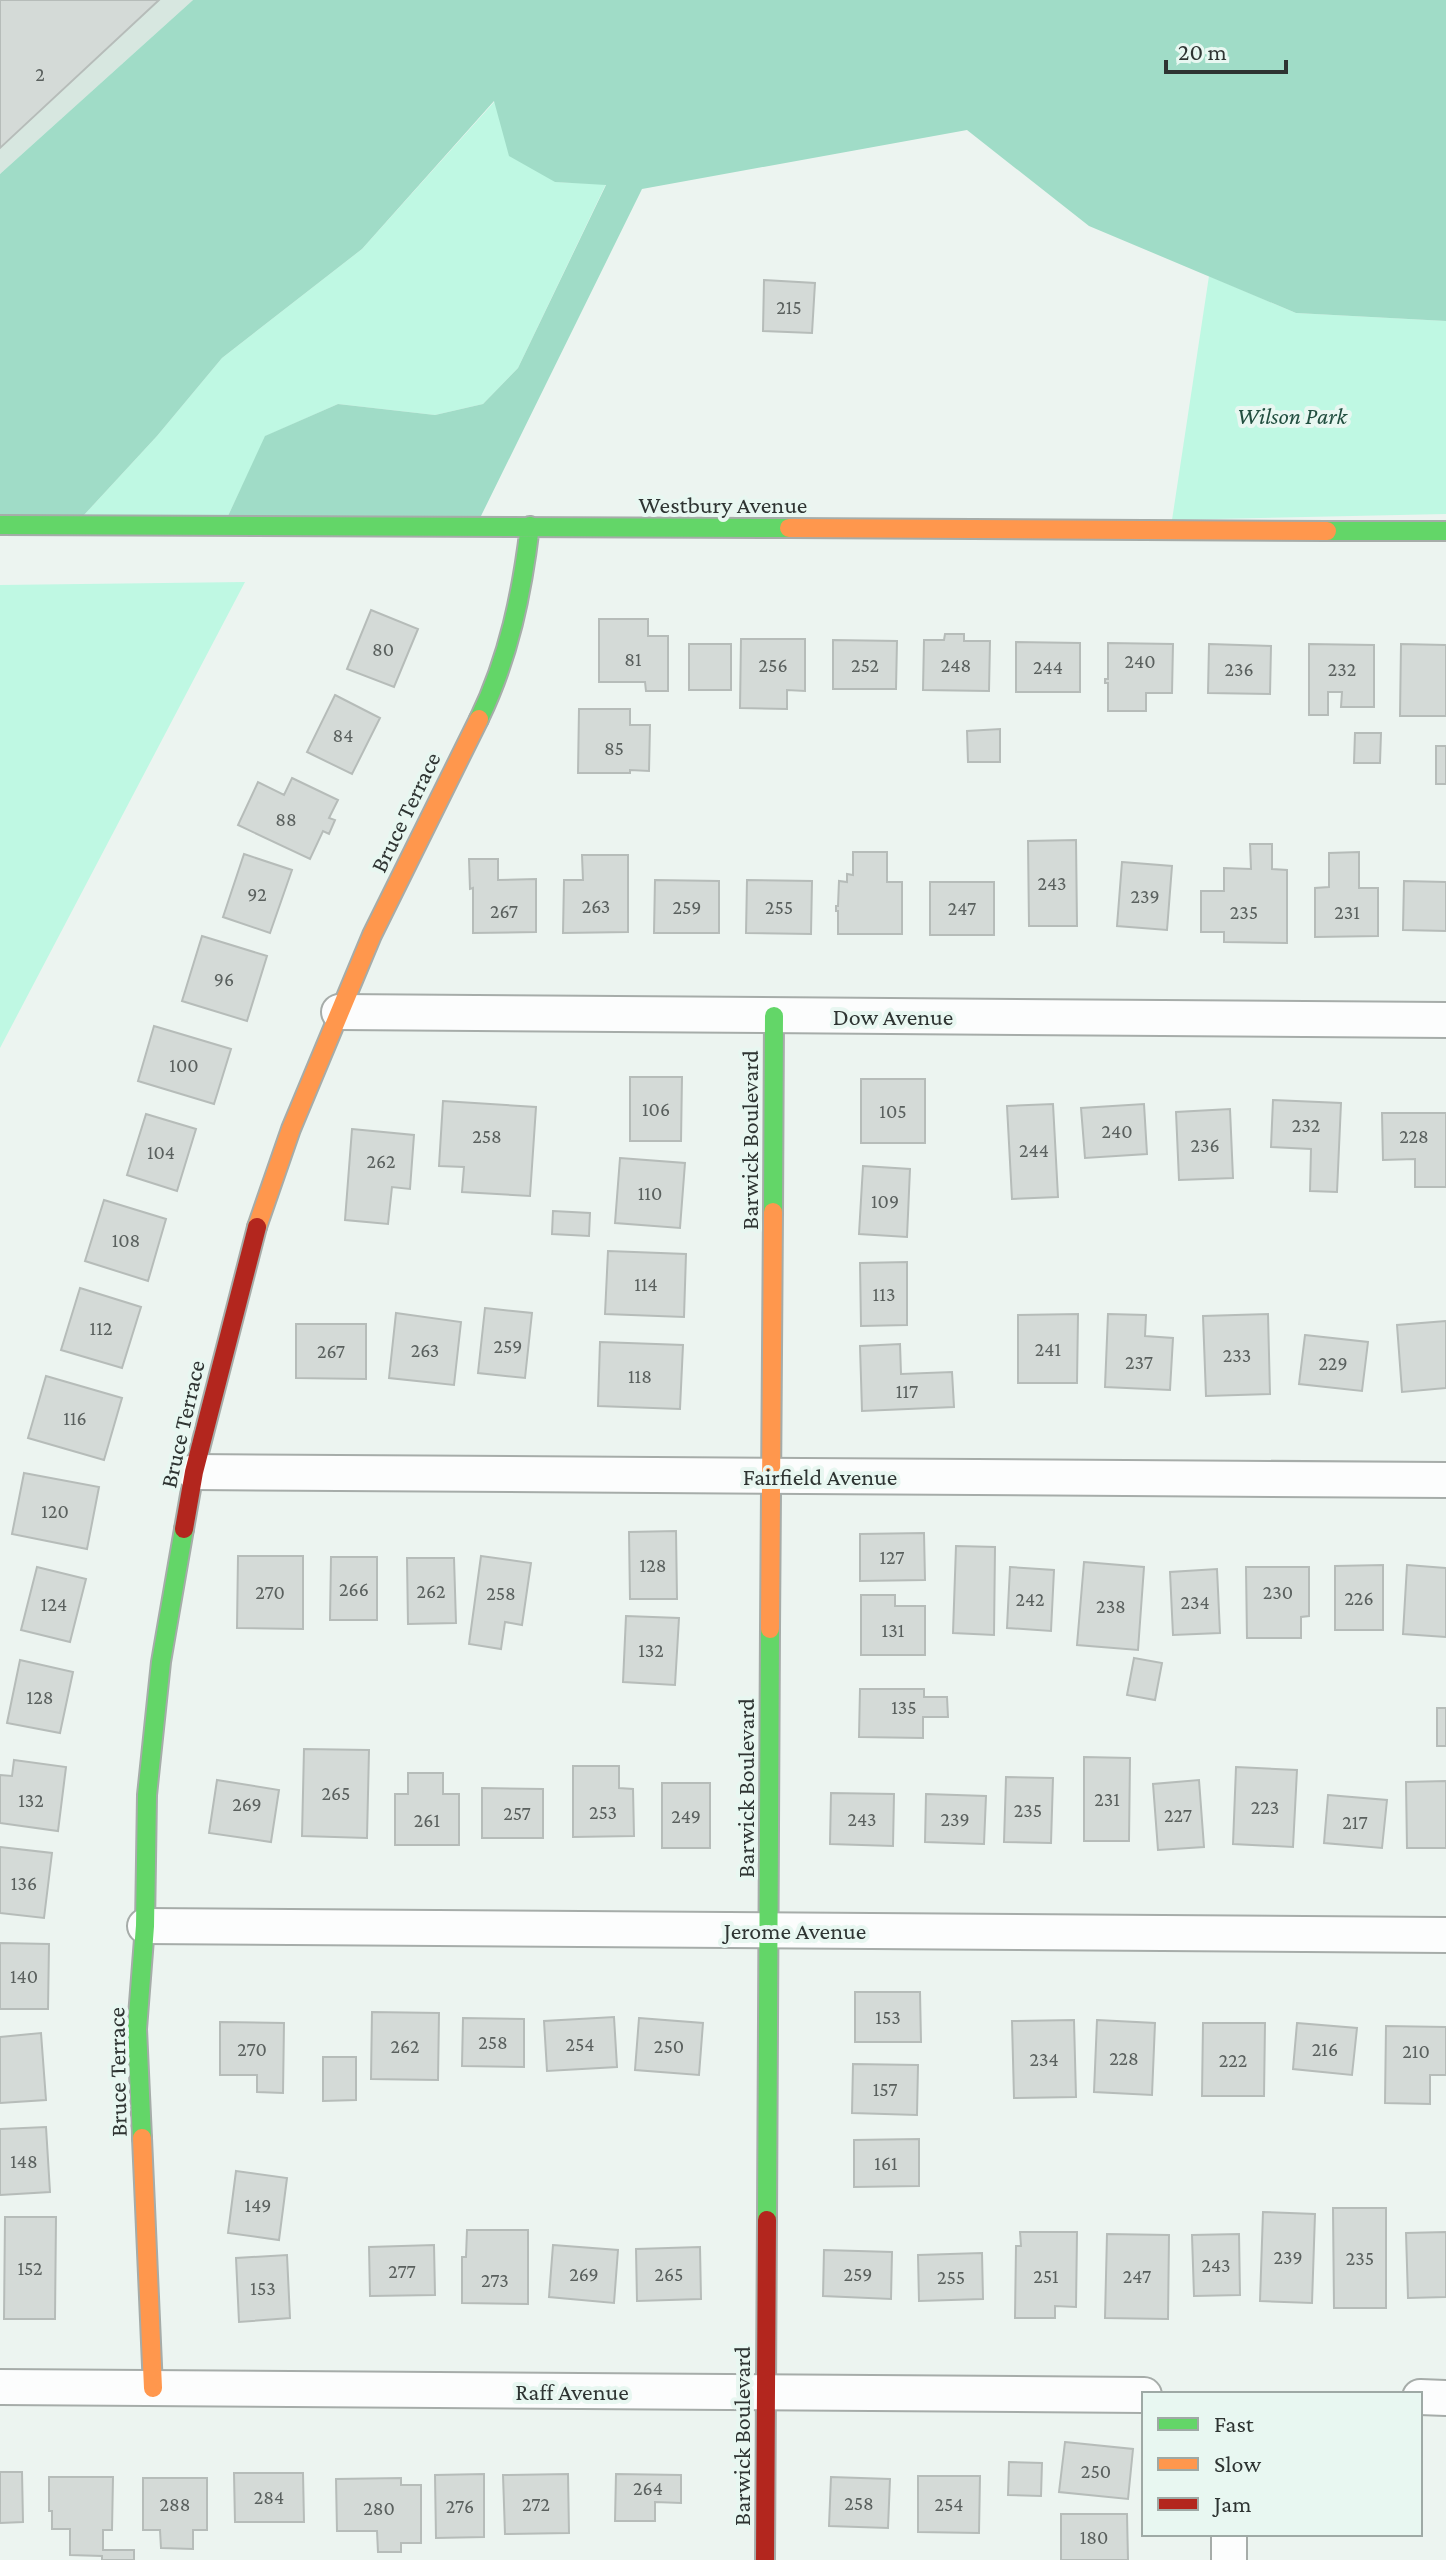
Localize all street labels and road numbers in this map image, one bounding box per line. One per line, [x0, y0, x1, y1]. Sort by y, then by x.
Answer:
street label: Westbury Avenue [639, 491, 807, 518]
street label: Bruce Terrace [364, 748, 446, 876]
street label: Dow Avenue [833, 1003, 953, 1030]
street label: Barwick Boulevard [736, 1050, 763, 1230]
street label: Bruce Terrace [154, 1358, 210, 1490]
street label: Fairfield Avenue [743, 1463, 897, 1490]
street label: Barwick Boulevard [732, 1698, 759, 1878]
street label: Jerome Avenue [722, 1917, 866, 1944]
street label: Bruce Terrace [102, 2007, 132, 2137]
street label: Barwick Boulevard [728, 2346, 755, 2526]
street label: Raff Avenue [515, 2378, 629, 2405]

